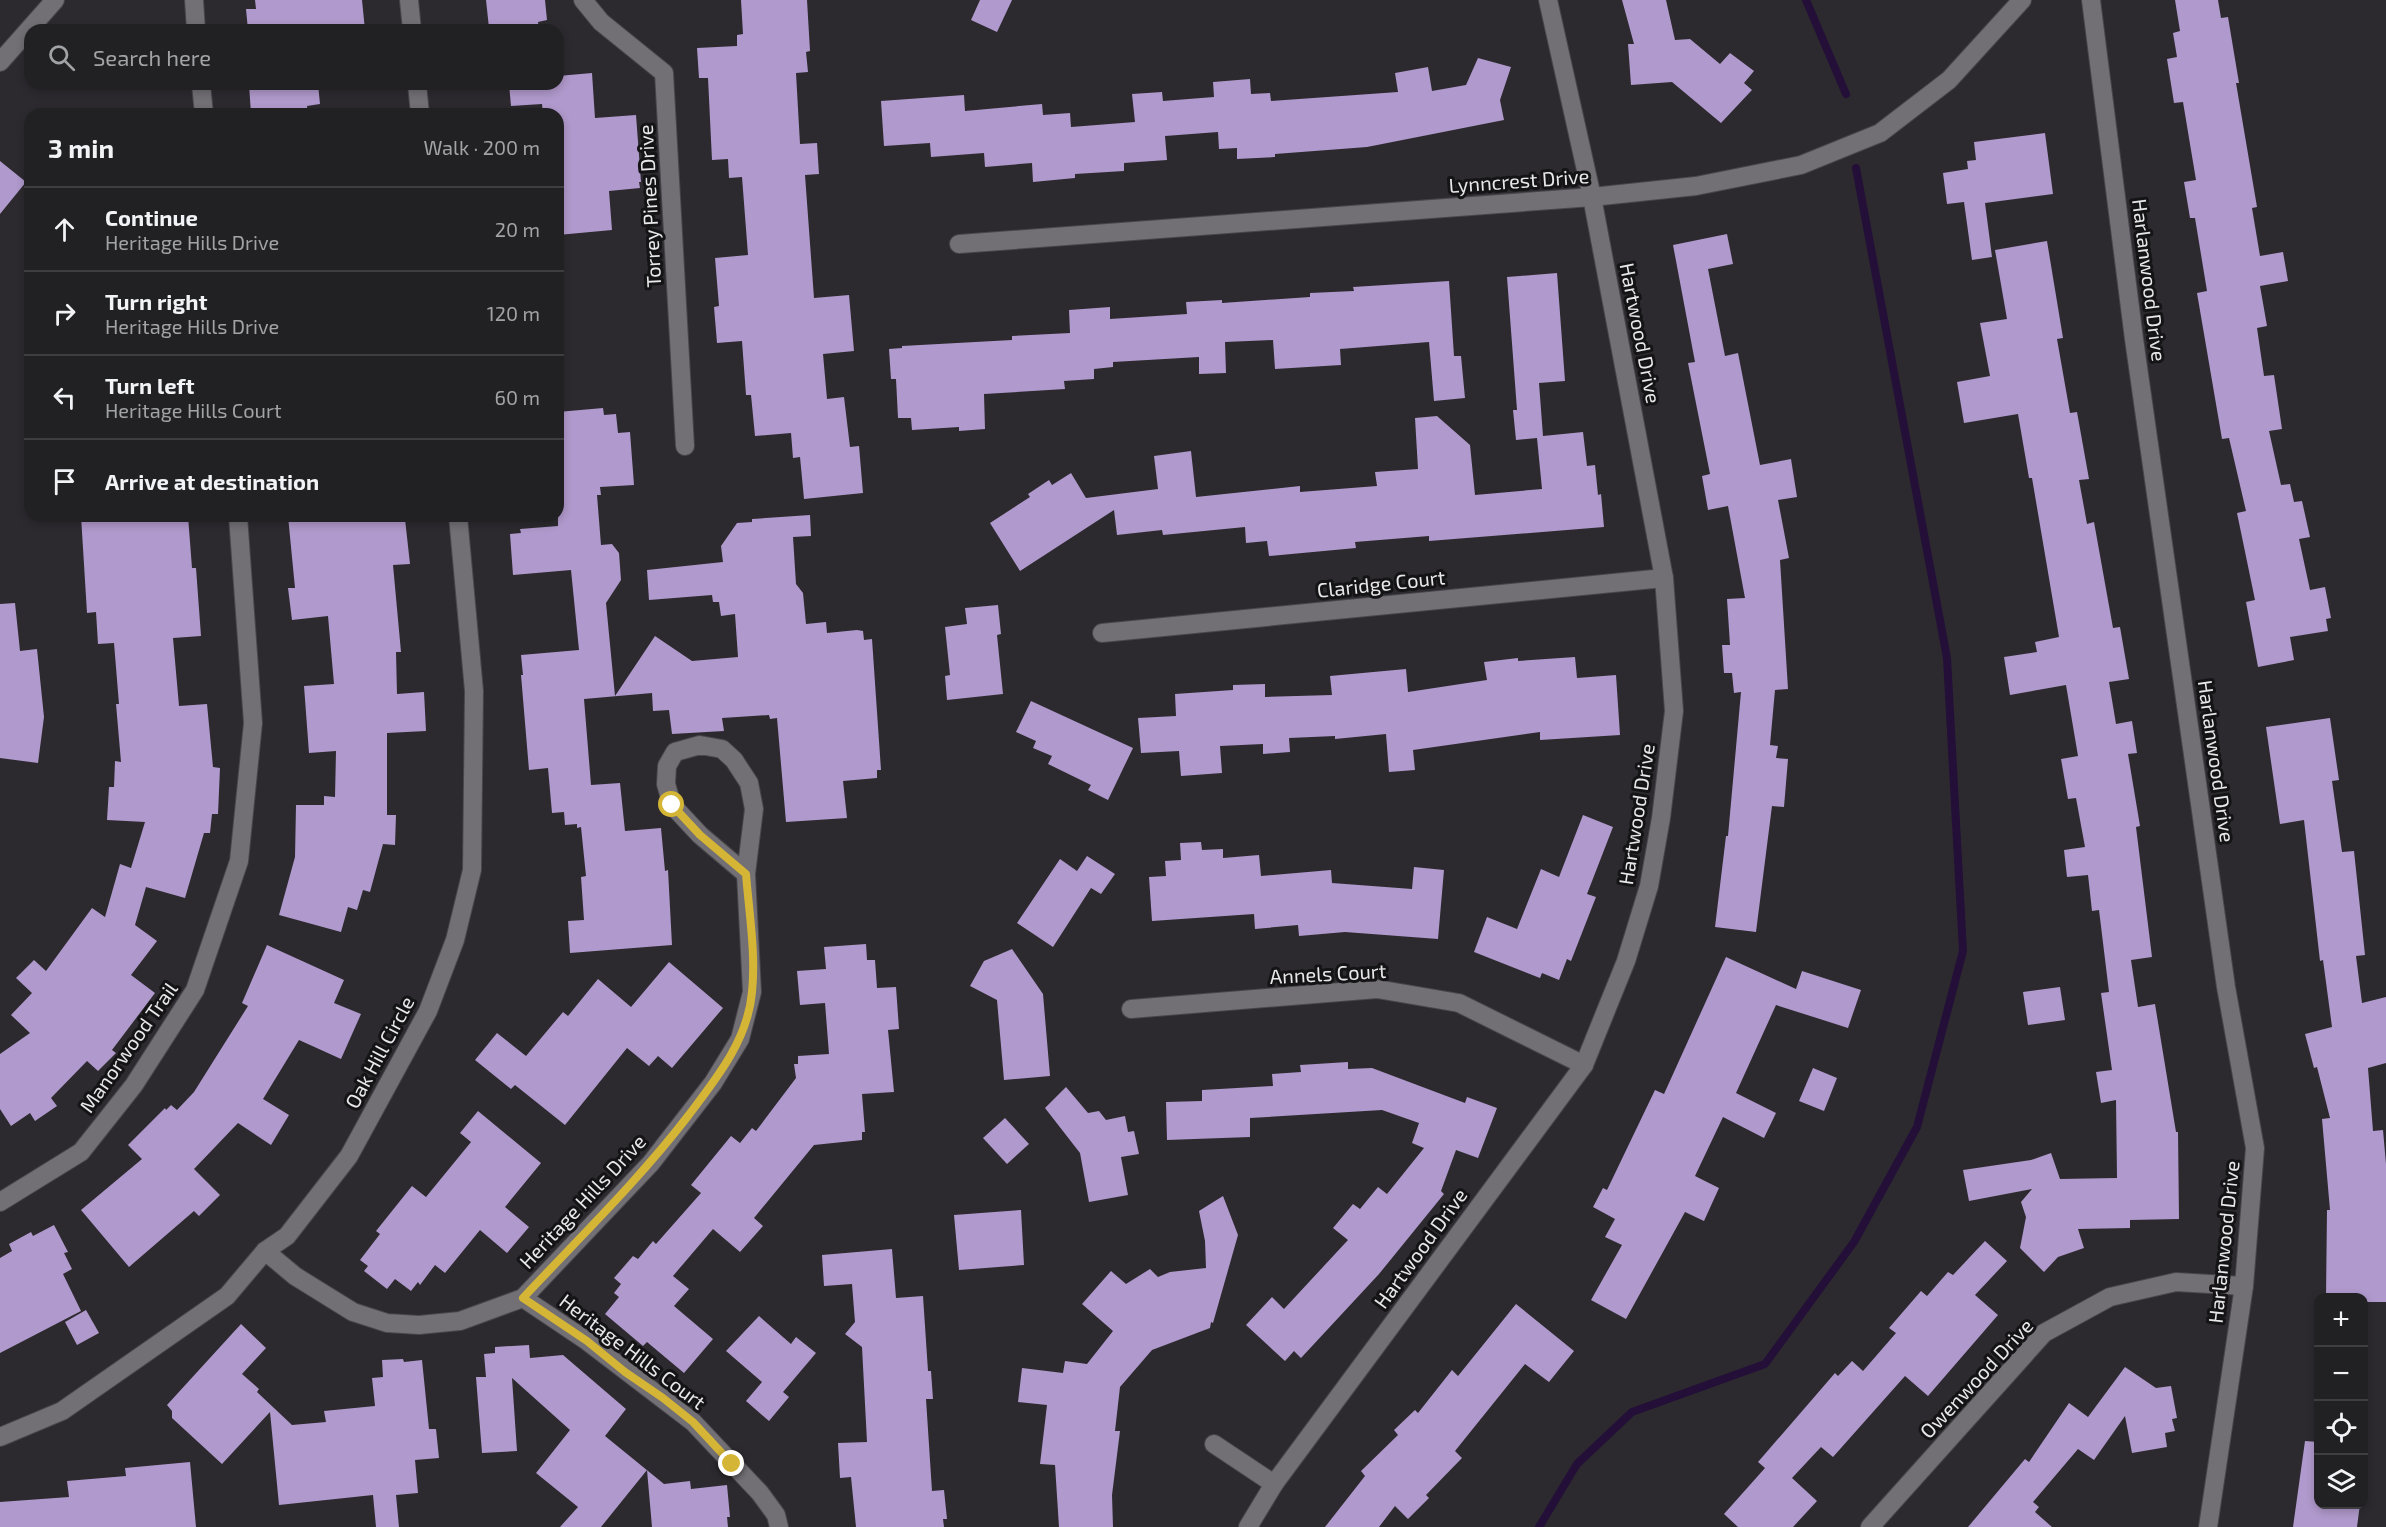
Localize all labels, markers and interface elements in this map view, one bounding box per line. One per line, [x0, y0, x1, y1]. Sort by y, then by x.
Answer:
search box [24, 24, 564, 90]
icon: search [45, 41, 78, 74]
text: Search here [93, 44, 211, 70]
street label: Torrey Pines Drive [633, 124, 665, 288]
text: 3 min [48, 132, 114, 163]
text: Walk · 200 m [423, 135, 540, 159]
street label: Lynncrest Drive [1448, 163, 1590, 197]
street label: Harlanwood Drive [2128, 197, 2172, 363]
text: Continue [105, 204, 198, 230]
icon: ahead [48, 213, 81, 246]
text: 20 m [495, 217, 540, 241]
text: Heritage Hills Drive [105, 230, 279, 254]
street label: Hartwood Drive [1616, 261, 1666, 405]
text: Turn right [105, 288, 207, 314]
icon: right [48, 297, 81, 330]
text: 120 m [487, 301, 540, 325]
text: Heritage Hills Drive [105, 314, 279, 338]
text: Turn left [105, 372, 194, 398]
icon: left [48, 381, 81, 414]
text: 60 m [495, 385, 540, 409]
text: Heritage Hills Court [105, 398, 282, 422]
icon: arrive [48, 465, 81, 498]
text: Arrive at destination [105, 468, 319, 494]
street label: Claridge Court [1316, 564, 1447, 602]
street label: Harlanwood Drive [2194, 678, 2240, 844]
street label: Hartwood Drive [1613, 742, 1659, 886]
route start [658, 791, 684, 817]
street label: Annels Court [1269, 958, 1387, 988]
street label: Manorwood Trail [74, 977, 182, 1117]
street label: Oak Hill Circle [339, 992, 419, 1112]
street label: Heritage Hills Drive [514, 1129, 650, 1273]
street label: Harlanwood Drive [2203, 1159, 2243, 1325]
street label: Hartwood Drive [1368, 1183, 1472, 1313]
street label: Heritage Hills Court [555, 1288, 711, 1414]
map controls [2314, 1293, 2368, 1509]
button: + [2314, 1293, 2368, 1347]
street label: Owenwood Drive [1914, 1313, 2038, 1443]
button: − [2314, 1347, 2368, 1401]
button: locate [2314, 1401, 2368, 1455]
route end [718, 1450, 744, 1476]
button: layers [2314, 1455, 2368, 1509]

